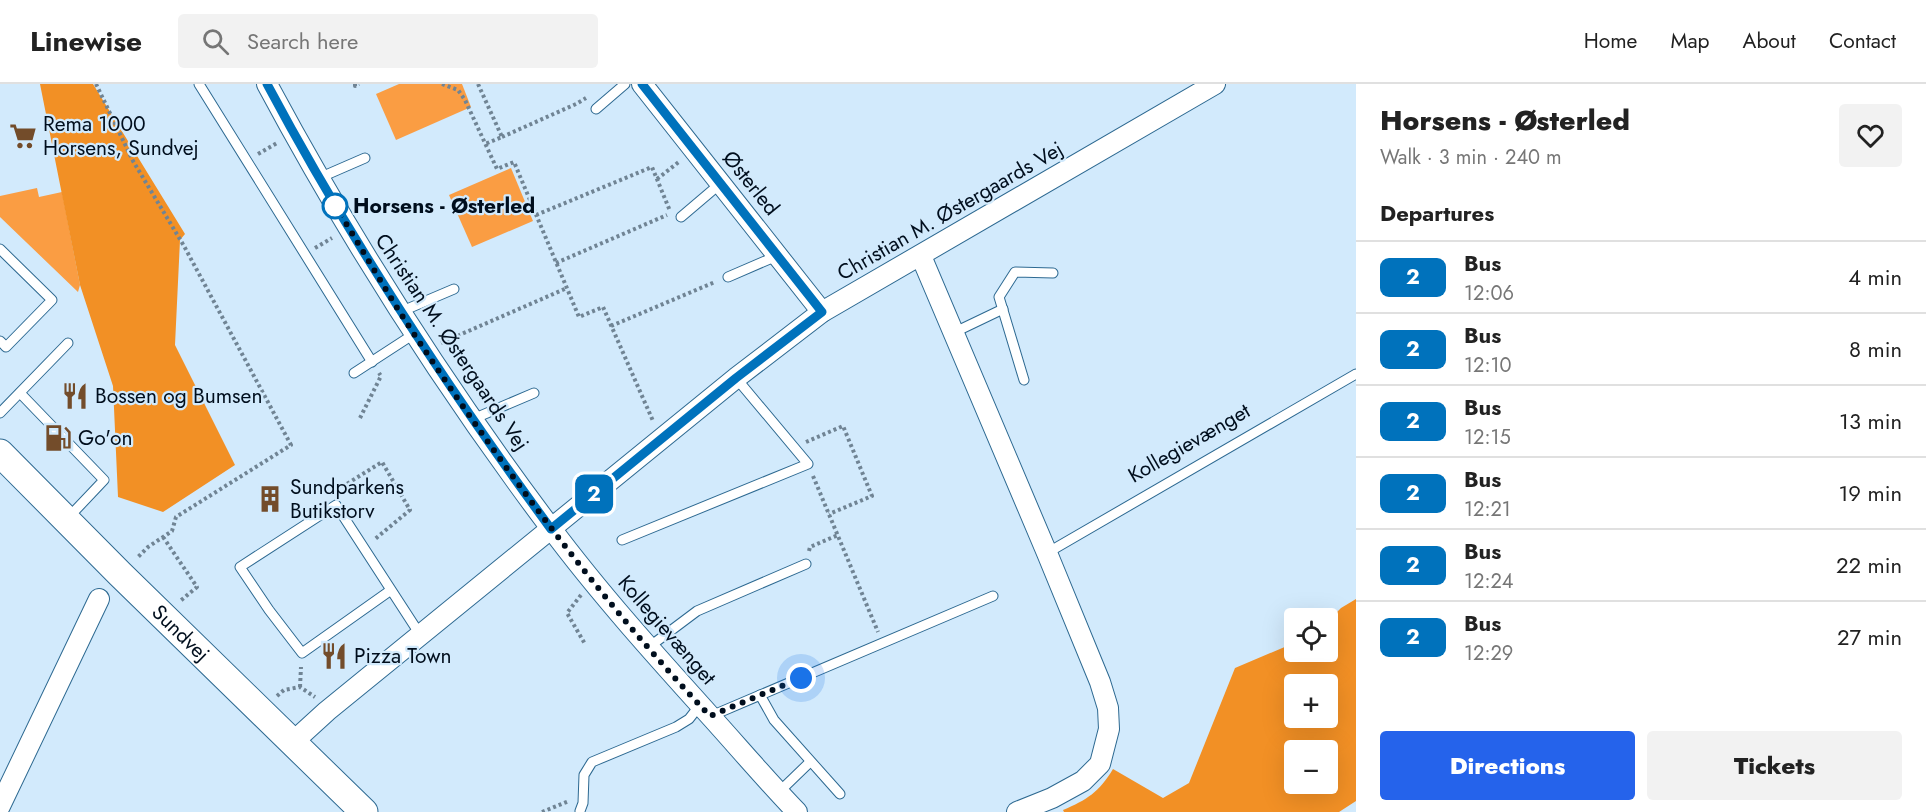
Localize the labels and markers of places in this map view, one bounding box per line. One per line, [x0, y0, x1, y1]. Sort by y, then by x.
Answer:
place label: Rema 1000 Horsens, Sundvej [43, 109, 199, 163]
supermarket icon: Rema 1000 Horsens, Sundvej [8, 121, 38, 151]
place label: Horsens - Østerled [353, 191, 535, 221]
marker: Horsens - Østerled [322, 193, 348, 219]
restaurant icon: Bossen og Bumsen [60, 381, 90, 411]
place label: Bossen og Bumsen [95, 381, 262, 411]
fuel station icon: Go'on [43, 423, 73, 453]
place label: Go'on [78, 423, 133, 453]
place label: Sundparkens Butikstorv [290, 472, 404, 526]
building icon: Sundparkens Butikstorv [255, 484, 285, 514]
restaurant icon: Pizza Town [319, 641, 349, 671]
place label: Pizza Town [354, 641, 451, 671]

